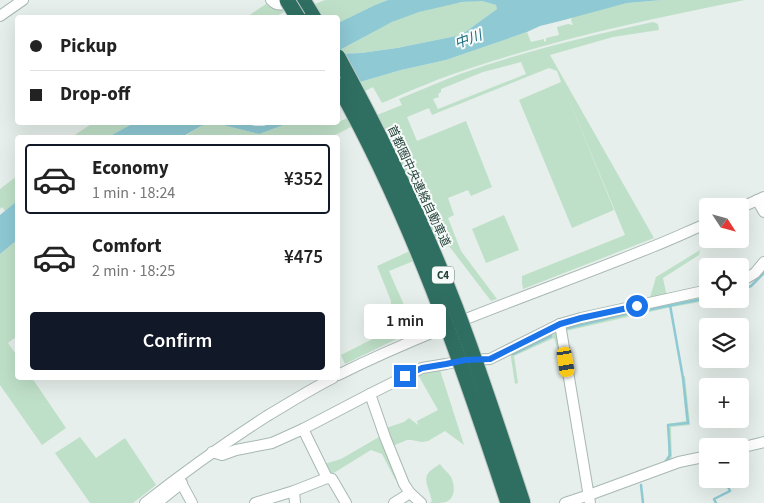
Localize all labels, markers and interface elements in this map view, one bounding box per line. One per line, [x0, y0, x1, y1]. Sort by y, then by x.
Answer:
water label: 中川 [452, 25, 487, 54]
text: Pickup [60, 33, 117, 60]
text: Drop-off [60, 81, 130, 108]
street label: 首都圏中央連絡自動車道 [383, 123, 454, 250]
text: Economy [92, 155, 169, 182]
icon: car [32, 157, 77, 202]
text: ¥352 [284, 166, 323, 193]
text: 1 min · 18:24 [92, 182, 175, 204]
north arrow [699, 198, 749, 248]
map controls [699, 198, 749, 488]
text: Comfort [92, 233, 162, 260]
icon: car [32, 235, 77, 280]
text: ¥475 [284, 244, 323, 271]
button: locate [699, 258, 749, 308]
text: 2 min · 18:25 [92, 260, 175, 282]
road number: C4 [432, 266, 454, 284]
route start [626, 295, 648, 317]
callout: 1 min [364, 304, 446, 338]
text: 1 min [386, 310, 424, 332]
button: Confirm [30, 312, 325, 370]
button: layers [699, 318, 749, 368]
car [556, 346, 575, 378]
route end [394, 365, 416, 387]
button: + [699, 378, 749, 428]
button: − [699, 438, 749, 488]

